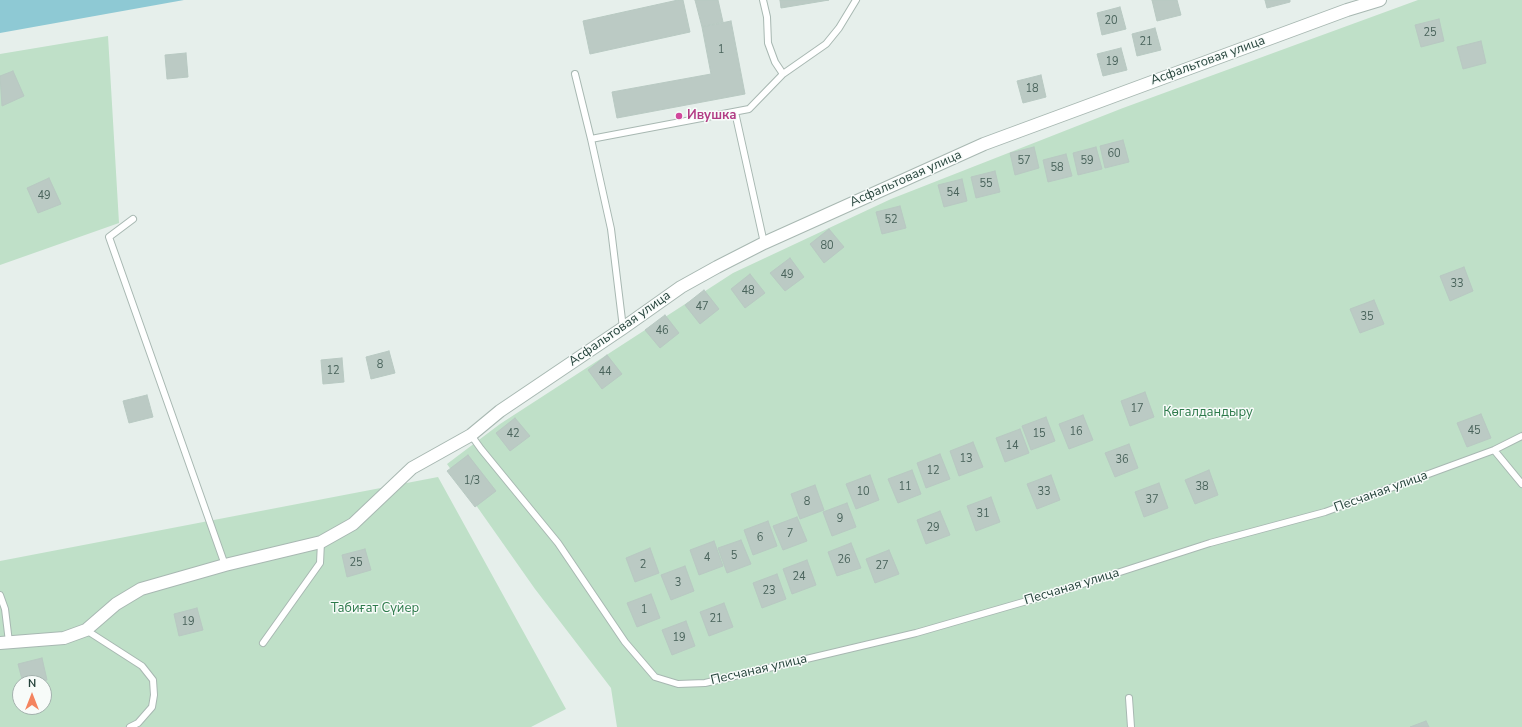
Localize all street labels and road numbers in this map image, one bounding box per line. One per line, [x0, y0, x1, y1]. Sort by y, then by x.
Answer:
street label: Асфальтовая улица [1149, 33, 1267, 89]
street label: Асфальтовая улица [848, 147, 964, 211]
street label: Асфальтовая улица [566, 288, 674, 370]
street label: Песчаная улица [1332, 468, 1430, 516]
street label: Песчаная улица [1023, 565, 1121, 609]
street label: Песчаная улица [709, 651, 809, 689]

